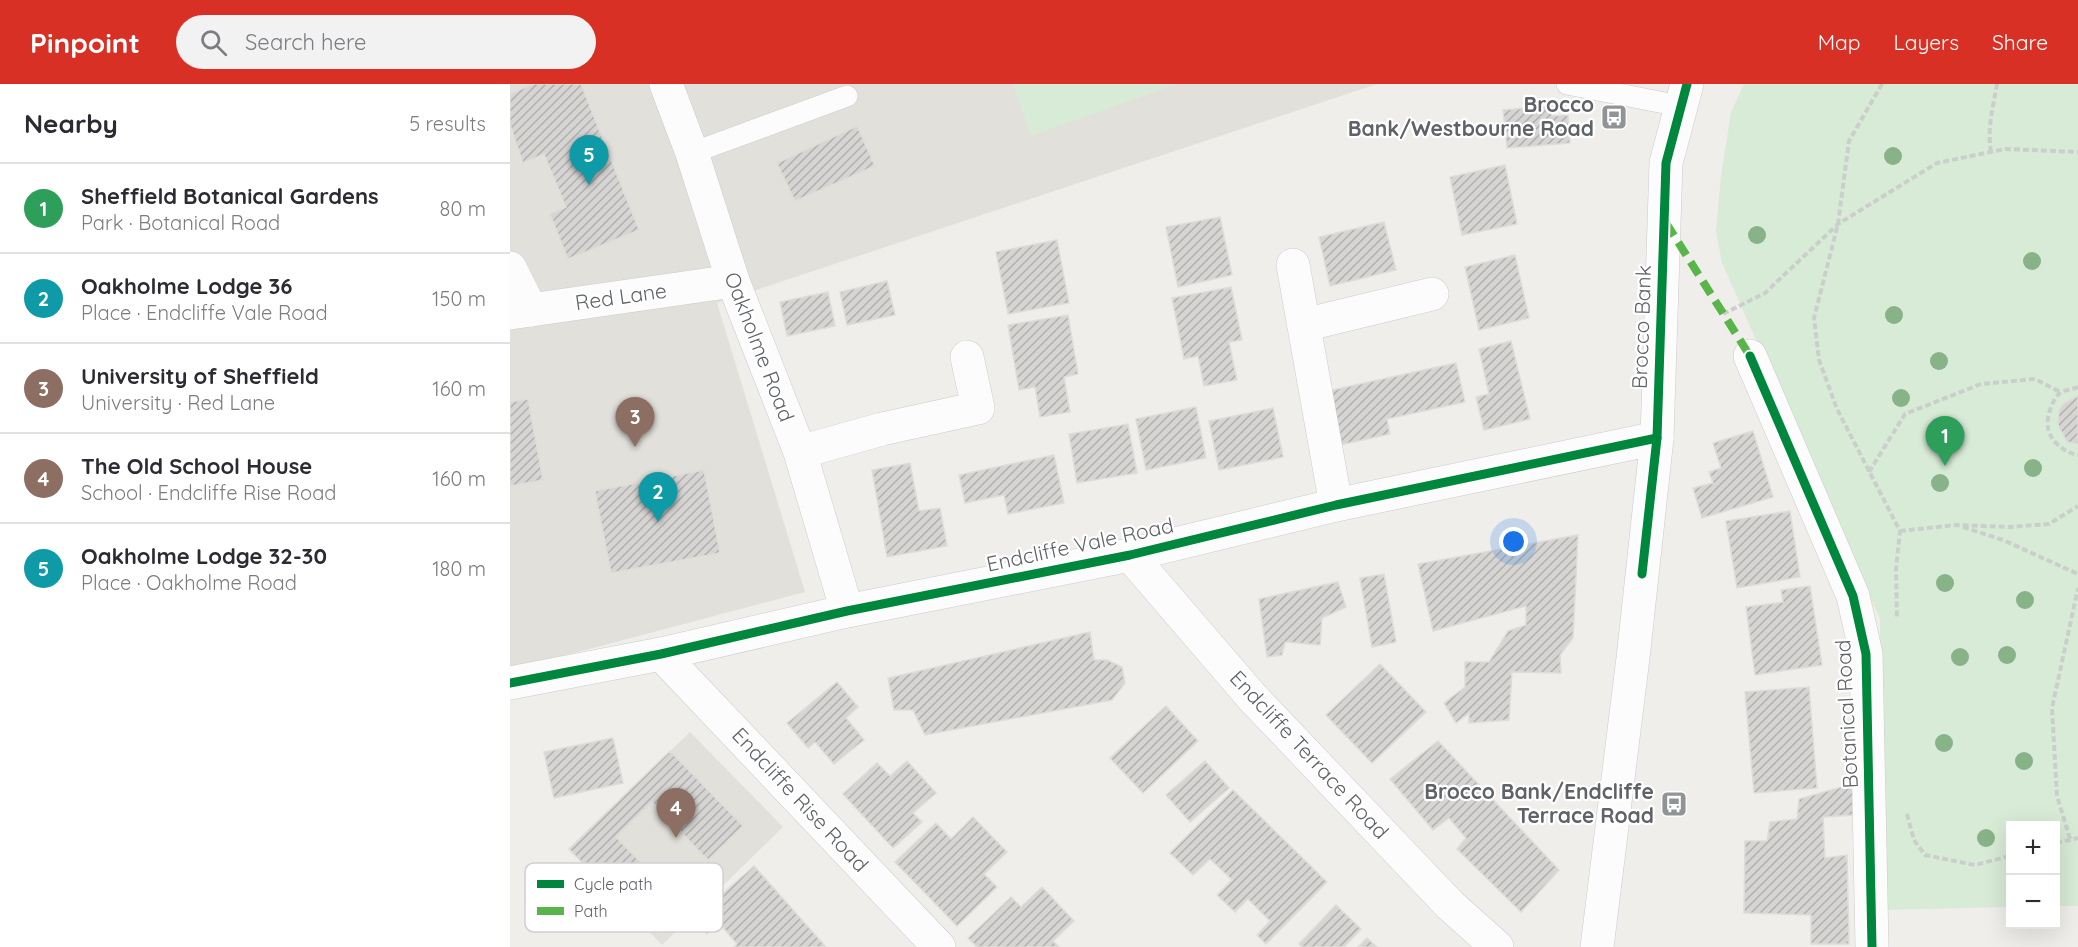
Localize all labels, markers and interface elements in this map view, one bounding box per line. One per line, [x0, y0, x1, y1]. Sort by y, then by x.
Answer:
search box [176, 15, 596, 69]
text: Pinpoint [30, 25, 140, 60]
icon: search [197, 26, 230, 59]
text: Search here [245, 28, 366, 56]
text: Map [1818, 29, 1861, 55]
text: Layers [1894, 29, 1959, 55]
text: Share [1992, 29, 2048, 55]
place label: Brocco Bank/Westbourne Road [1348, 91, 1594, 141]
bus stop icon: Brocco Bank/Westbourne Road [1599, 102, 1629, 132]
text: Nearby [24, 107, 118, 140]
text: 5 results [409, 111, 486, 136]
pin: 5 [570, 135, 608, 185]
text: Sheffield Botanical Gardens [81, 182, 379, 210]
text: 1 [40, 196, 47, 221]
text: 80 m [440, 196, 486, 221]
text: Park · Botanical Road [81, 210, 280, 235]
street label: Brocco Bank [1626, 265, 1656, 389]
street label: Oakholme Road [719, 268, 800, 425]
text: Oakholme Lodge 36 [81, 272, 293, 300]
street label: Red Lane [573, 277, 668, 315]
text: 2 [38, 286, 49, 311]
text: 150 m [432, 286, 486, 311]
text: Place · Endcliffe Vale Road [81, 300, 328, 325]
text: University of Sheffield [81, 362, 319, 390]
text: 3 [38, 376, 49, 401]
text: 160 m [432, 376, 486, 401]
text: University · Red Lane [81, 390, 275, 415]
pin: 3 [616, 398, 654, 447]
pin: 1 [1926, 416, 1964, 466]
text: The Old School House [81, 452, 312, 480]
text: 4 [38, 466, 49, 491]
text: 160 m [432, 466, 486, 491]
pin: 2 [638, 472, 678, 522]
text: School · Endcliffe Rise Road [81, 480, 336, 505]
street label: Endcliffe Vale Road [984, 512, 1176, 577]
your location [1499, 527, 1528, 556]
text: Oakholme Lodge 32-30 [81, 542, 327, 570]
text: 5 [38, 556, 49, 581]
text: 180 m [432, 556, 486, 581]
text: Place · Oakholme Road [81, 570, 297, 595]
street label: Botanical Road [1829, 639, 1863, 789]
street label: Endcliffe Terrace Road [1225, 665, 1395, 844]
street label: Endcliffe Rise Road [727, 722, 874, 877]
place label: Brocco Bank/Endcliffe Terrace Road [1424, 778, 1654, 828]
pin: 4 [656, 788, 696, 838]
bus stop icon: Brocco Bank/Endcliffe Terrace Road [1659, 789, 1689, 819]
map controls [2006, 821, 2060, 929]
button: + [2006, 821, 2060, 875]
legend [525, 863, 723, 932]
text: Cycle path [574, 874, 653, 894]
button: − [2006, 875, 2060, 929]
text: Path [574, 901, 608, 921]

